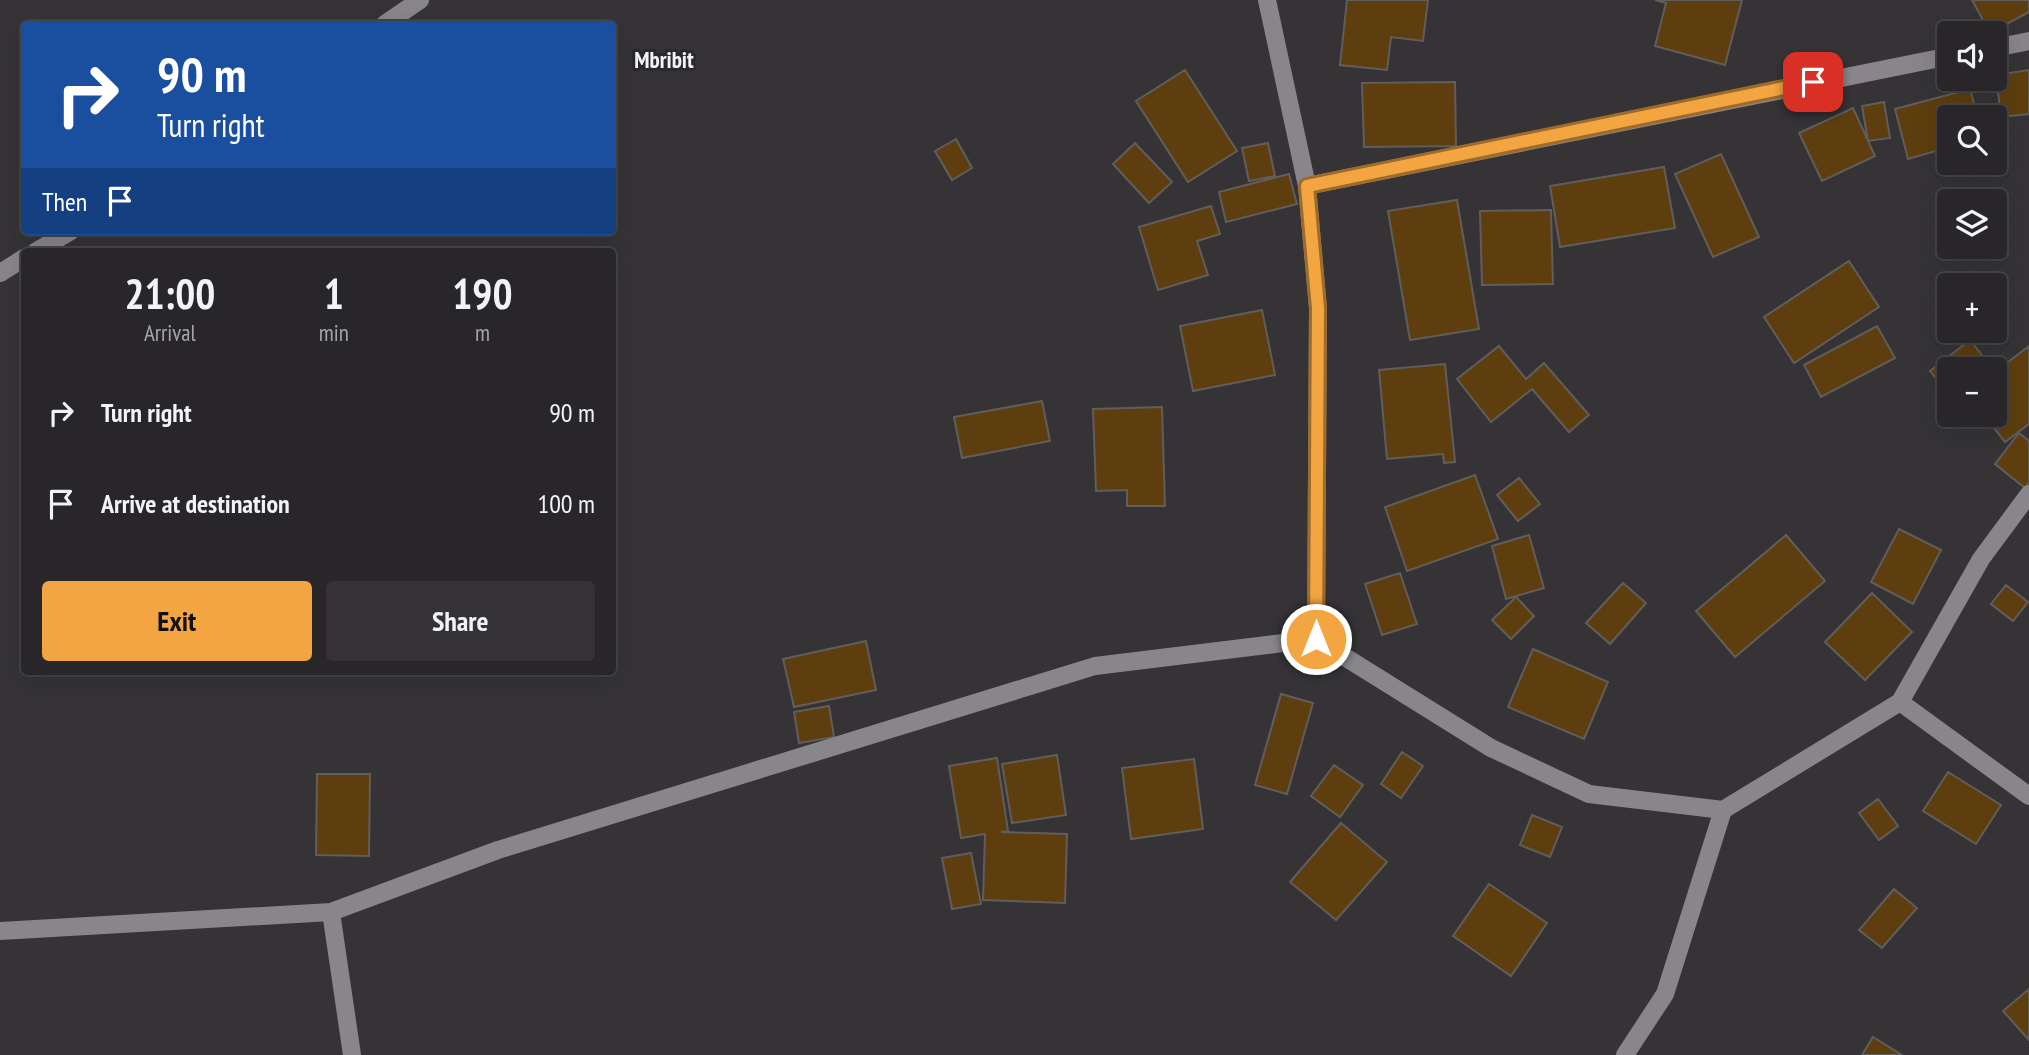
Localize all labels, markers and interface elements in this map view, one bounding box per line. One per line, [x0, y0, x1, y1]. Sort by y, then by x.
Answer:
map controls [1937, 21, 2007, 427]
button: sound [1937, 21, 2007, 91]
text: 90 m [157, 42, 246, 106]
district label: Mbribit [634, 45, 694, 74]
icon: right [42, 49, 133, 140]
pin [1783, 52, 1843, 112]
icon: arrive [1794, 63, 1832, 101]
text: Turn right [157, 104, 265, 146]
button: search [1937, 105, 2007, 175]
icon: arrive [101, 182, 139, 220]
text: Then [42, 185, 87, 218]
button: layers [1937, 189, 2007, 259]
text: 21:00 [124, 266, 215, 321]
text: 1 [324, 266, 344, 321]
text: 190 [452, 266, 513, 321]
button: + [1937, 273, 2007, 343]
text: Arrival [144, 318, 196, 347]
text: min [319, 318, 349, 347]
text: m [475, 318, 490, 347]
button: − [1937, 357, 2007, 427]
icon: right [42, 394, 80, 432]
text: Turn right [101, 396, 192, 429]
text: 90 m [549, 396, 595, 429]
icon: arrive [42, 485, 80, 523]
text: Arrive at destination [101, 487, 290, 520]
text: 100 m [537, 487, 595, 520]
button: Exit [42, 581, 312, 661]
button: Share [326, 581, 595, 661]
position arrow [1279, 602, 1353, 676]

